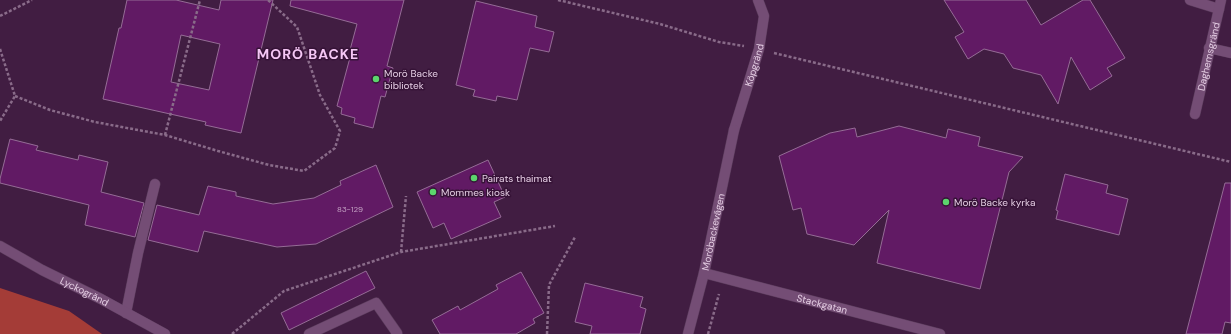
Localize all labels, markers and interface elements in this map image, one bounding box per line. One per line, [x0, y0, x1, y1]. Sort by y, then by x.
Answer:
street label: Daghemsgränd [1194, 21, 1223, 92]
street label: Köpgränd [742, 43, 767, 88]
district label: MORÖ BACKE [257, 45, 359, 63]
place label: Morö Backe bibliotek [384, 67, 438, 92]
marker: Morö Backe bibliotek [371, 74, 381, 84]
place label: Pairats thaimat [482, 172, 552, 185]
marker: Pairats thaimat [469, 173, 479, 183]
place label: Mommes kiosk [441, 186, 510, 199]
marker: Mommes kiosk [428, 187, 438, 197]
street label: Moröbackevägen [699, 192, 728, 272]
place label: Morö Backe kyrka [954, 196, 1035, 209]
marker: Morö Backe kyrka [941, 197, 951, 207]
house number: 83-129 [337, 204, 363, 214]
street label: Lyckogränd [58, 274, 111, 309]
street label: Stackgatan [795, 291, 849, 317]

